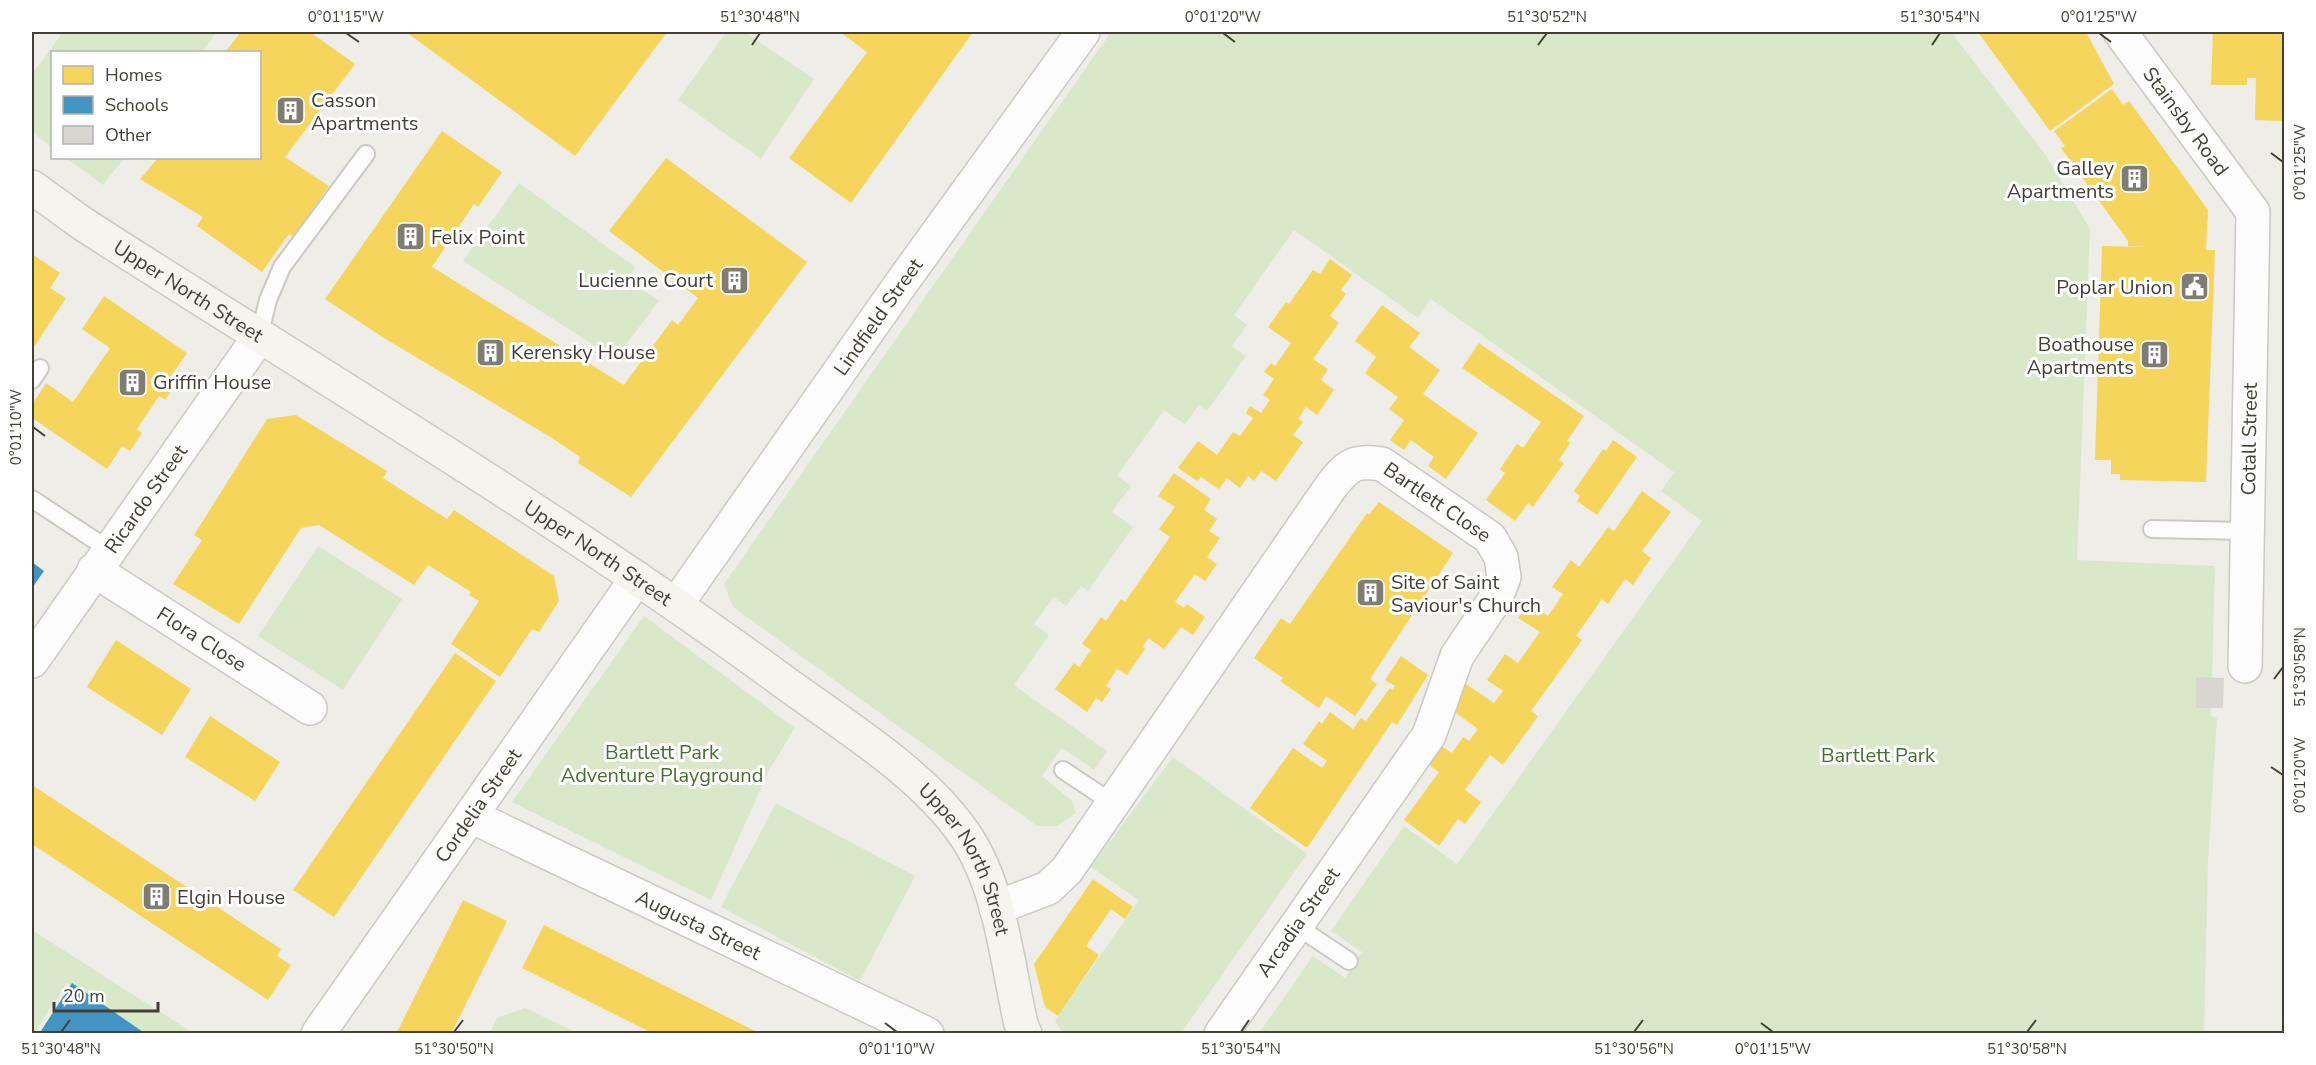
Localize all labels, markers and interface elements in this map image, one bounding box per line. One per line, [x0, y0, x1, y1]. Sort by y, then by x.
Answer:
text: 0°01'15"W [308, 7, 385, 27]
text: 51°30'48"N [720, 7, 800, 27]
text: 0°01'20"W [1185, 7, 1262, 27]
text: 51°30'52"N [1507, 7, 1587, 27]
text: 51°30'54"N [1900, 7, 1980, 27]
text: 0°01'25"W [2061, 7, 2138, 27]
legend [51, 51, 261, 159]
street label: Stainsby Road [2136, 62, 2235, 181]
text: Homes [105, 63, 162, 87]
place label: Casson Apartments [311, 87, 418, 137]
text: Schools [105, 93, 169, 117]
building icon: Casson Apartments [274, 95, 306, 127]
text: Other [105, 123, 152, 147]
text: 0°01'25"W [2290, 123, 2310, 200]
place label: Galley Apartments [2007, 155, 2115, 205]
building icon: Galley Apartments [2119, 163, 2151, 195]
building icon: Felix Point [394, 221, 426, 253]
place label: Felix Point [431, 224, 526, 251]
street label: Upper North Street [108, 234, 269, 349]
street label: Lindfield Street [828, 252, 930, 381]
building icon: Lucienne Court [718, 264, 750, 296]
place label: Lucienne Court [578, 267, 714, 294]
public building icon: Poplar Union [2178, 271, 2210, 303]
place label: Poplar Union [2056, 274, 2173, 301]
place label: Boathouse Apartments [2027, 331, 2134, 381]
building icon: Kerensky House [474, 336, 506, 368]
place label: Kerensky House [511, 339, 655, 366]
building icon: Boathouse Apartments [2139, 339, 2171, 371]
building icon: Griffin House [116, 366, 148, 398]
place label: Griffin House [153, 369, 271, 396]
street label: Cotall Street [2235, 381, 2264, 496]
text: 0°01'10"W [6, 388, 26, 465]
street label: Ricardo Street [98, 438, 194, 559]
street label: Bartlett Close [1378, 456, 1496, 549]
street label: Upper North Street [519, 494, 678, 613]
place label: Site of Saint Saviour's Church [1391, 569, 1541, 619]
building icon: Site of Saint Saviour's Church [1354, 577, 1386, 609]
street label: Flora Close [152, 601, 252, 678]
text: 51°30'58"N [2290, 627, 2310, 707]
text: 0°01'20"W [2290, 736, 2310, 813]
park label: Bartlett Park Adventure Playground [561, 739, 763, 789]
street label: Cordelia Street [429, 742, 528, 868]
park label: Bartlett Park [1821, 742, 1936, 769]
street label: Upper North Street [912, 777, 1016, 939]
street label: Arcadia Street [1251, 861, 1347, 982]
building icon: Elgin House [140, 881, 172, 913]
place label: Elgin House [177, 884, 285, 911]
street label: Augusta Street [631, 884, 766, 967]
scale bar [54, 975, 158, 1013]
text: 20 m [63, 984, 105, 1008]
text: 51°30'48"N [21, 1039, 101, 1059]
text: 51°30'50"N [414, 1039, 494, 1059]
text: 0°01'10"W [859, 1039, 936, 1059]
text: 51°30'54"N [1201, 1039, 1281, 1059]
text: 51°30'56"N [1594, 1039, 1674, 1059]
text: 0°01'15"W [1735, 1039, 1812, 1059]
text: 51°30'58"N [1987, 1039, 2067, 1059]

